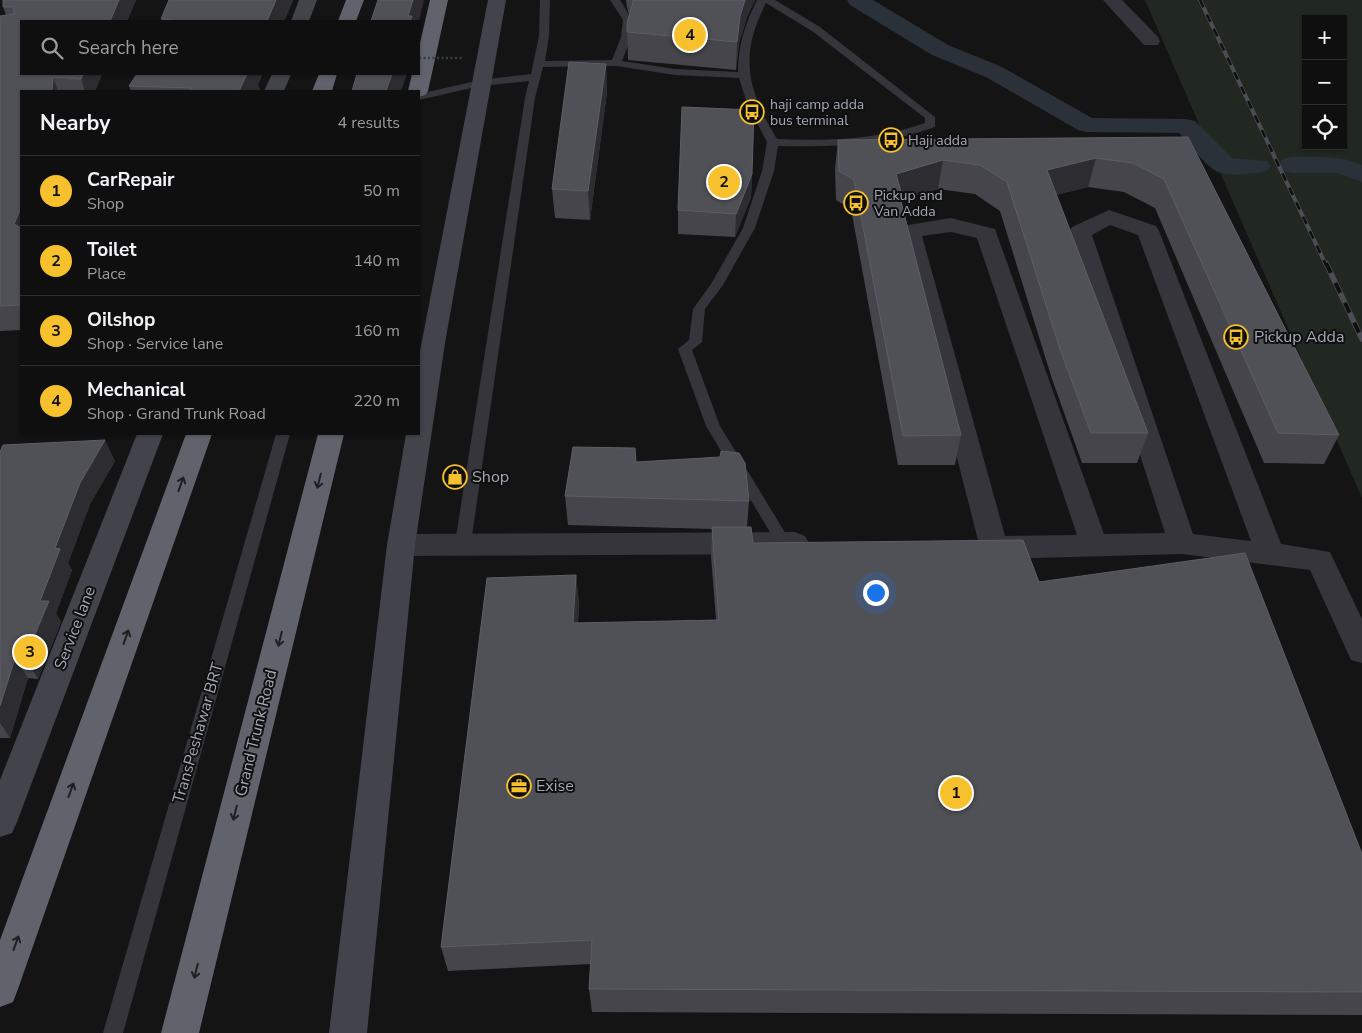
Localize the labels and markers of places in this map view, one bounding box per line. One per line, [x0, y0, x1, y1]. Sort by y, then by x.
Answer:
pin: 4 [674, 16, 706, 54]
place label: haji camp adda bus terminal [770, 95, 864, 130]
bus stop icon: haji camp adda bus terminal [739, 99, 765, 125]
bus stop icon: Haji adda [878, 127, 904, 153]
place label: Haji adda [908, 131, 967, 150]
pin: 2 [708, 163, 740, 201]
place label: Pickup and Van Adda [873, 186, 943, 221]
bus stop icon: Pickup and Van Adda [843, 190, 869, 216]
bus stop icon: Pickup Adda [1223, 324, 1249, 350]
place label: Pickup Adda [1254, 326, 1344, 348]
shop icon: Shop [442, 464, 468, 490]
place label: Shop [472, 466, 509, 488]
pin: 3 [14, 633, 46, 671]
office icon: Exise [506, 773, 532, 799]
pin: 1 [940, 774, 972, 812]
place label: Exise [536, 775, 574, 797]

